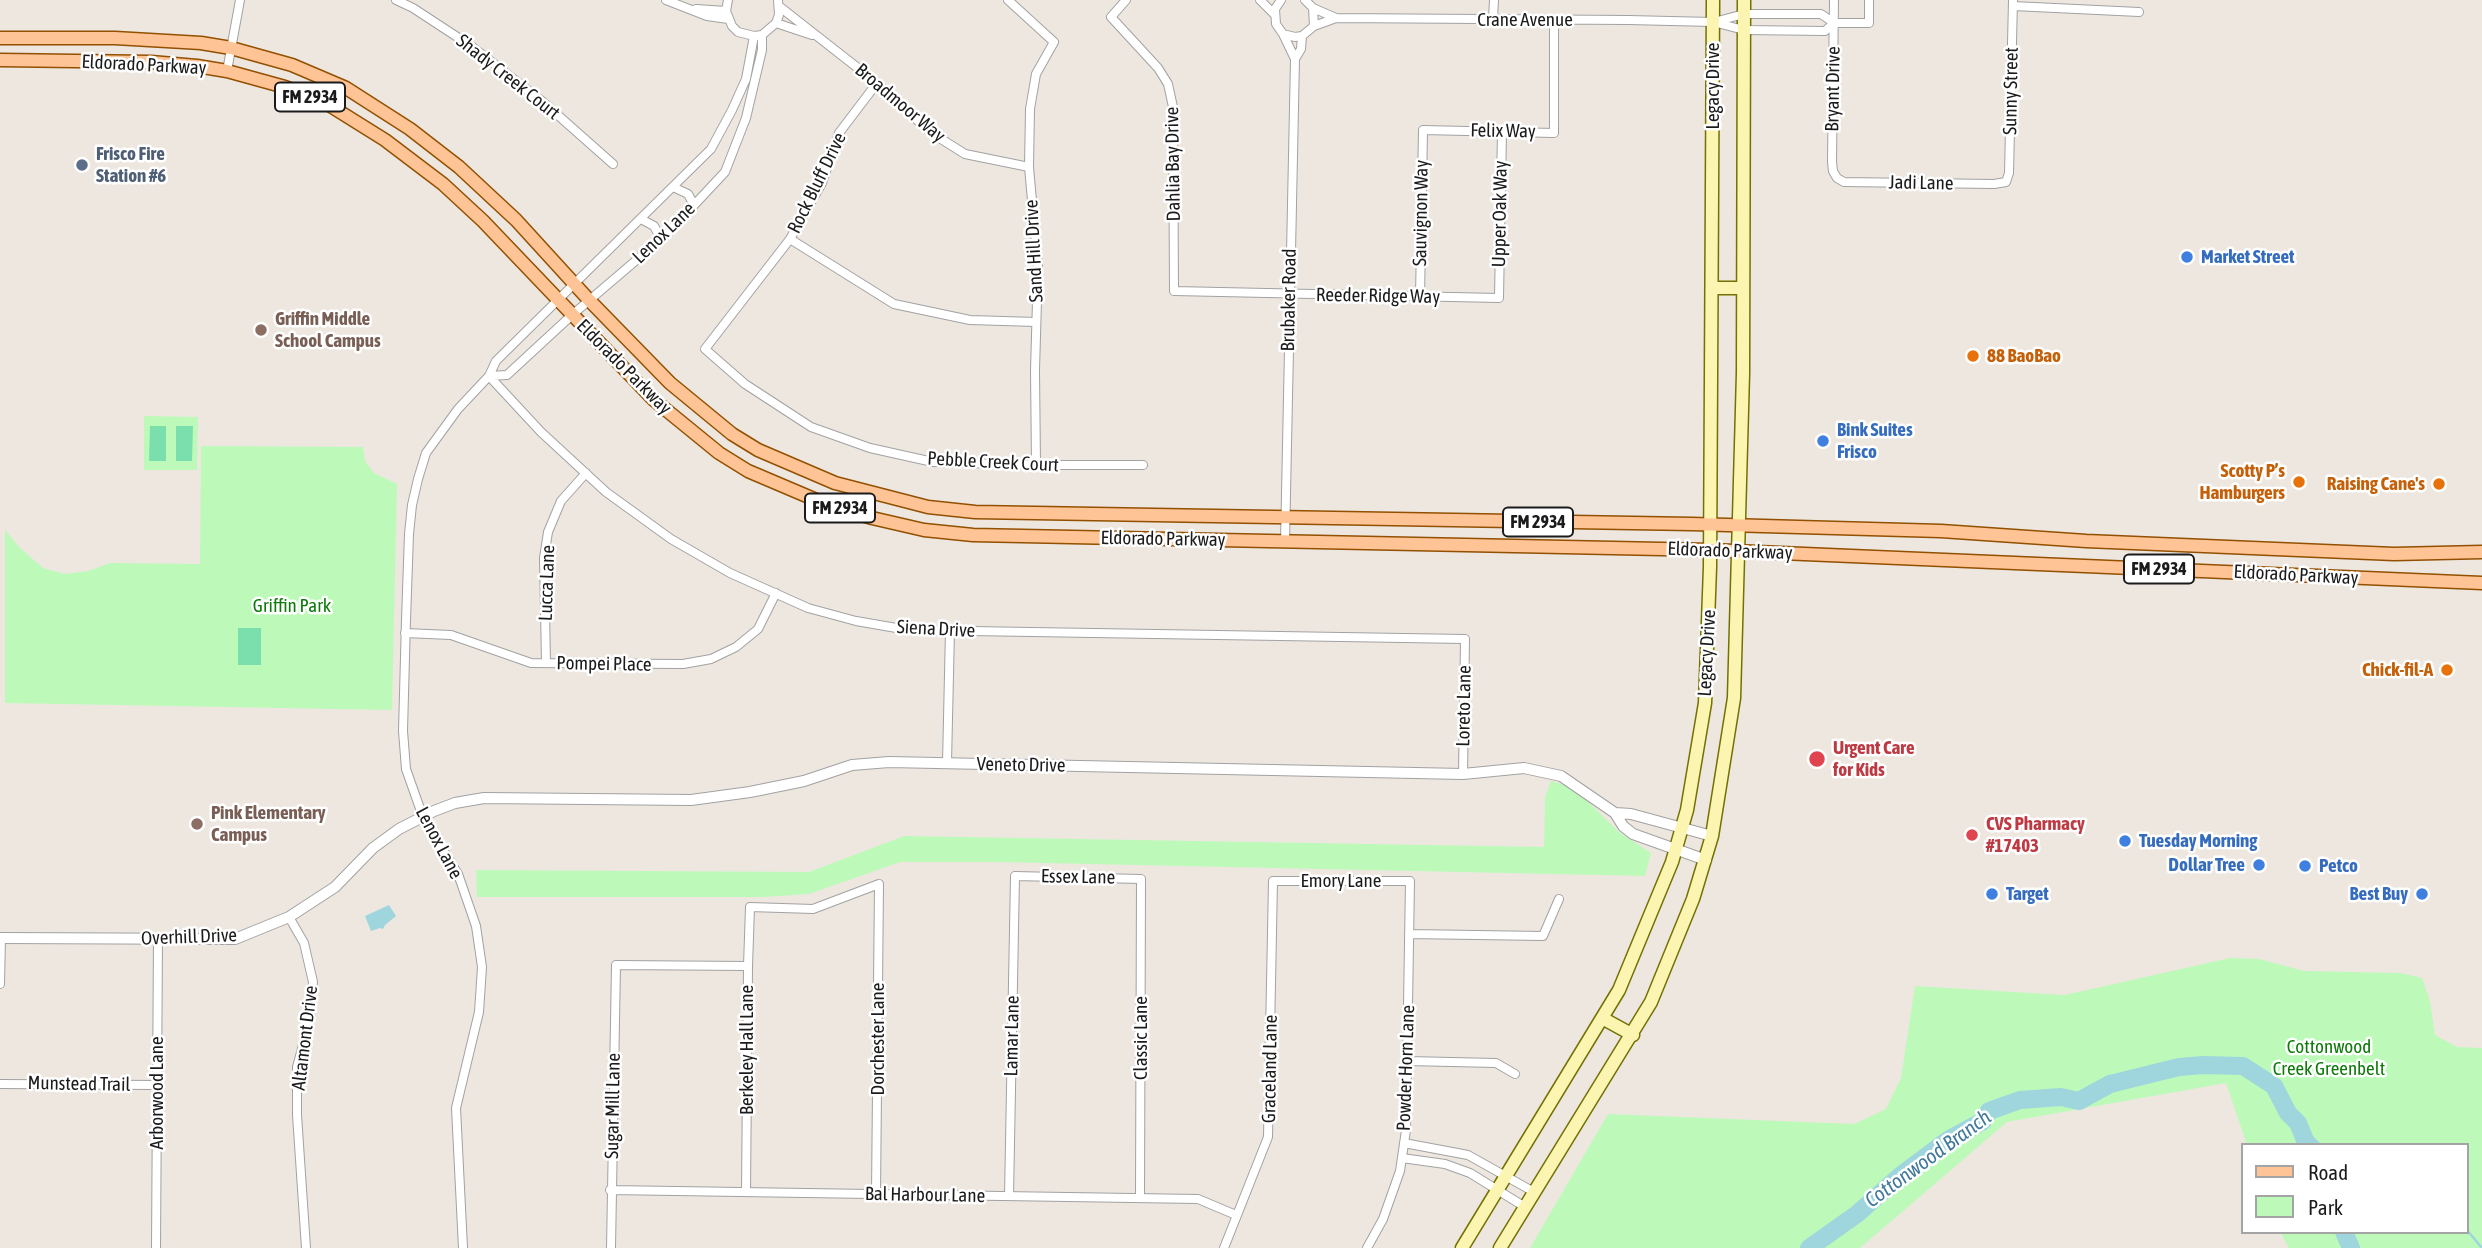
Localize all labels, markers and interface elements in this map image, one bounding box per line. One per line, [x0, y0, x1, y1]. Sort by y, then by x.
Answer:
street label: Crane Avenue [1477, 9, 1573, 31]
street label: Shady Creek Court [452, 29, 564, 125]
street label: Legacy Drive [1702, 43, 1724, 129]
street label: Bryant Drive [1821, 46, 1845, 132]
street label: Sunny Street [1999, 47, 2023, 135]
street label: Eldorado Parkway [81, 50, 207, 80]
street label: Broadmoor Way [850, 59, 950, 147]
road number: FM 2934 [275, 82, 345, 112]
street label: Dahlia Bay Drive [1161, 106, 1185, 222]
street label: Felix Way [1470, 119, 1536, 143]
street label: Rock Bluff Drive [783, 129, 851, 237]
place label: Frisco Fire Station #6 [96, 143, 166, 187]
marker: Frisco Fire Station #6 [74, 157, 90, 173]
street label: Sauvignon Way [1409, 160, 1433, 266]
street label: Upper Oak Way [1488, 160, 1512, 268]
street label: Jadi Lane [1888, 171, 1954, 195]
street label: Lenox Lane [628, 198, 700, 268]
street label: Sand Hill Drive [1020, 199, 1048, 303]
place label: Market Street [2201, 246, 2295, 268]
street label: Brubaker Road [1277, 248, 1301, 352]
marker: Market Street [2179, 249, 2195, 265]
street label: Reeder Ridge Way [1316, 284, 1440, 308]
place label: Griffin Middle School Campus [275, 308, 381, 352]
street label: Eldorado Parkway [572, 315, 676, 419]
marker: Griffin Middle School Campus [253, 322, 269, 338]
place label: 88 BaoBao [1987, 345, 2061, 367]
marker: 88 BaoBao [1965, 348, 1981, 364]
place label: Bink Suites Frisco [1837, 419, 1913, 463]
marker: Bink Suites Frisco [1815, 433, 1831, 449]
street label: Pebble Creek Court [927, 447, 1059, 477]
place label: Scotty P’s Hamburgers [2200, 460, 2285, 504]
place label: Raising Cane's [2327, 473, 2425, 495]
marker: Scotty P’s Hamburgers [2291, 474, 2307, 490]
marker: Raising Cane's [2431, 476, 2447, 492]
road number: FM 2934 [805, 494, 875, 522]
road number: FM 2934 [1503, 508, 1573, 536]
street label: Eldorado Parkway [1100, 527, 1226, 551]
street label: Eldorado Parkway [1667, 537, 1793, 565]
street label: Lucca Lane [534, 545, 560, 621]
road number: FM 2934 [2124, 554, 2194, 584]
street label: Eldorado Parkway [2233, 560, 2359, 590]
park label: Griffin Park [253, 595, 331, 617]
street label: Legacy Drive [1693, 609, 1721, 697]
street label: Siena Drive [896, 616, 976, 642]
street label: Pompei Place [556, 652, 652, 676]
place label: Chick-fil-A [2362, 659, 2433, 681]
marker: Chick-fil-A [2439, 662, 2455, 678]
street label: Loreto Lane [1452, 665, 1476, 747]
place label: Urgent Care for Kids [1833, 737, 1915, 781]
marker: Urgent Care for Kids [1807, 749, 1827, 769]
street label: Veneto Drive [976, 753, 1066, 777]
place label: Pink Elementary Campus [211, 802, 325, 846]
street label: Lenox Lane [411, 803, 467, 883]
place label: CVS Pharmacy #17403 [1986, 813, 2085, 857]
marker: Pink Elementary Campus [189, 816, 205, 832]
marker: CVS Pharmacy #17403 [1964, 827, 1980, 843]
place label: Tuesday Morning [2139, 830, 2257, 852]
marker: Tuesday Morning [2117, 833, 2133, 849]
place label: Dollar Tree [2168, 854, 2245, 876]
place label: Petco [2319, 855, 2358, 877]
marker: Dollar Tree [2251, 857, 2267, 873]
marker: Petco [2297, 858, 2313, 874]
street label: Essex Lane [1041, 865, 1115, 889]
street label: Emory Lane [1301, 870, 1381, 892]
place label: Target [2006, 883, 2049, 905]
place label: Best Buy [2350, 883, 2408, 905]
marker: Target [1984, 886, 2000, 902]
marker: Best Buy [2414, 886, 2430, 902]
street label: Overhill Drive [141, 924, 237, 950]
street label: Dorchester Lane [867, 983, 889, 1095]
street label: Altamont Drive [287, 984, 323, 1092]
street label: Berkeley Hall Lane [736, 985, 758, 1115]
street label: Lamar Lane [1000, 995, 1024, 1077]
street label: Classic Lane [1130, 996, 1152, 1080]
street label: Powder Horn Lane [1392, 1005, 1420, 1131]
street label: Graceland Lane [1258, 1015, 1282, 1123]
street label: Arborwood Lane [146, 1036, 168, 1150]
park label: Cottonwood Creek Greenbelt [2273, 1036, 2385, 1080]
street label: Sugar Mill Lane [601, 1053, 625, 1159]
street label: Munstead Trail [27, 1072, 131, 1096]
water label: Cottonwood Branch [1860, 1105, 1996, 1213]
legend [2240, 1143, 2468, 1234]
text: Road [2308, 1160, 2348, 1184]
street label: Bal Harbour Lane [865, 1183, 985, 1207]
text: Park [2308, 1195, 2343, 1219]

